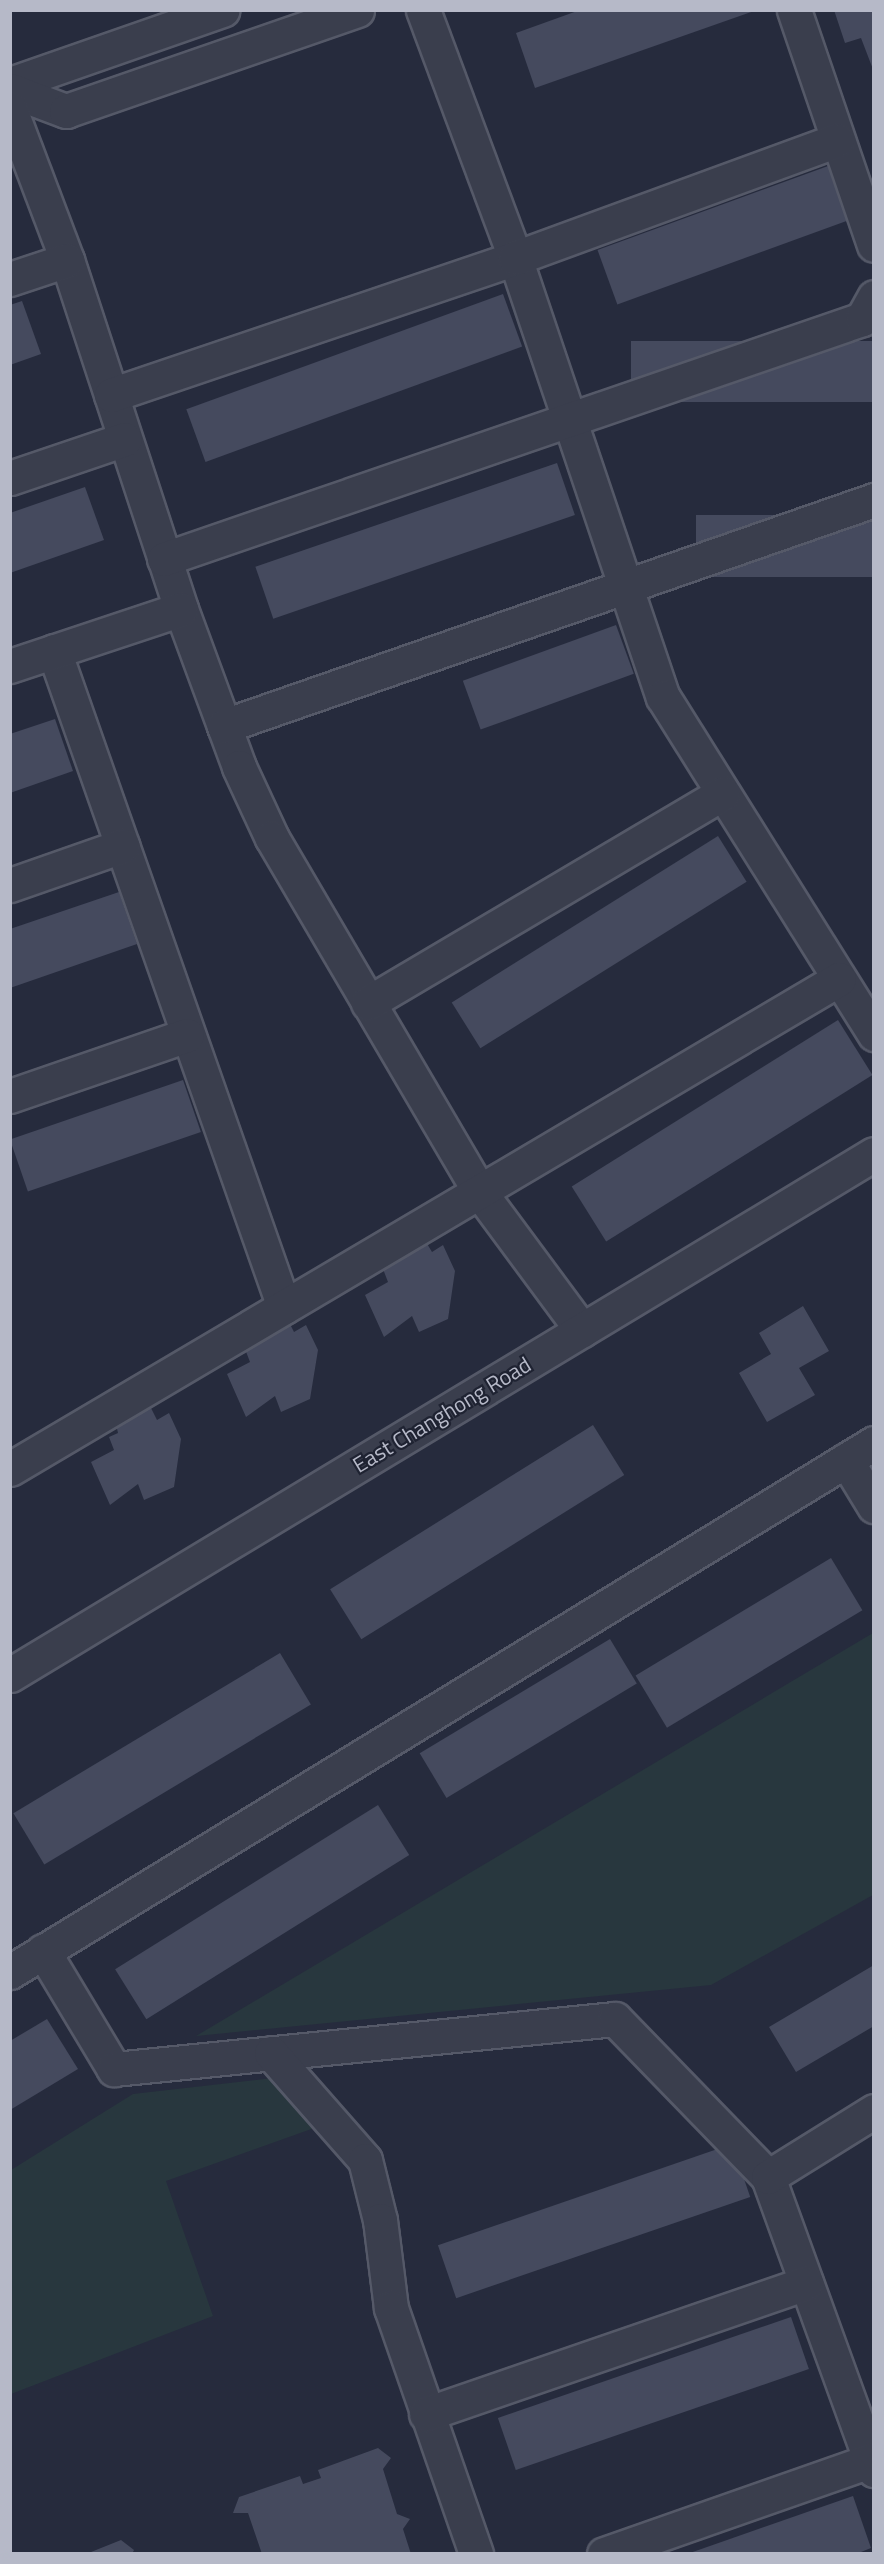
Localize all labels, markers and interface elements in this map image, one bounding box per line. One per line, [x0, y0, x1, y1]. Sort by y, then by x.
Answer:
street label: East Changhong Road [348, 1351, 536, 1479]

